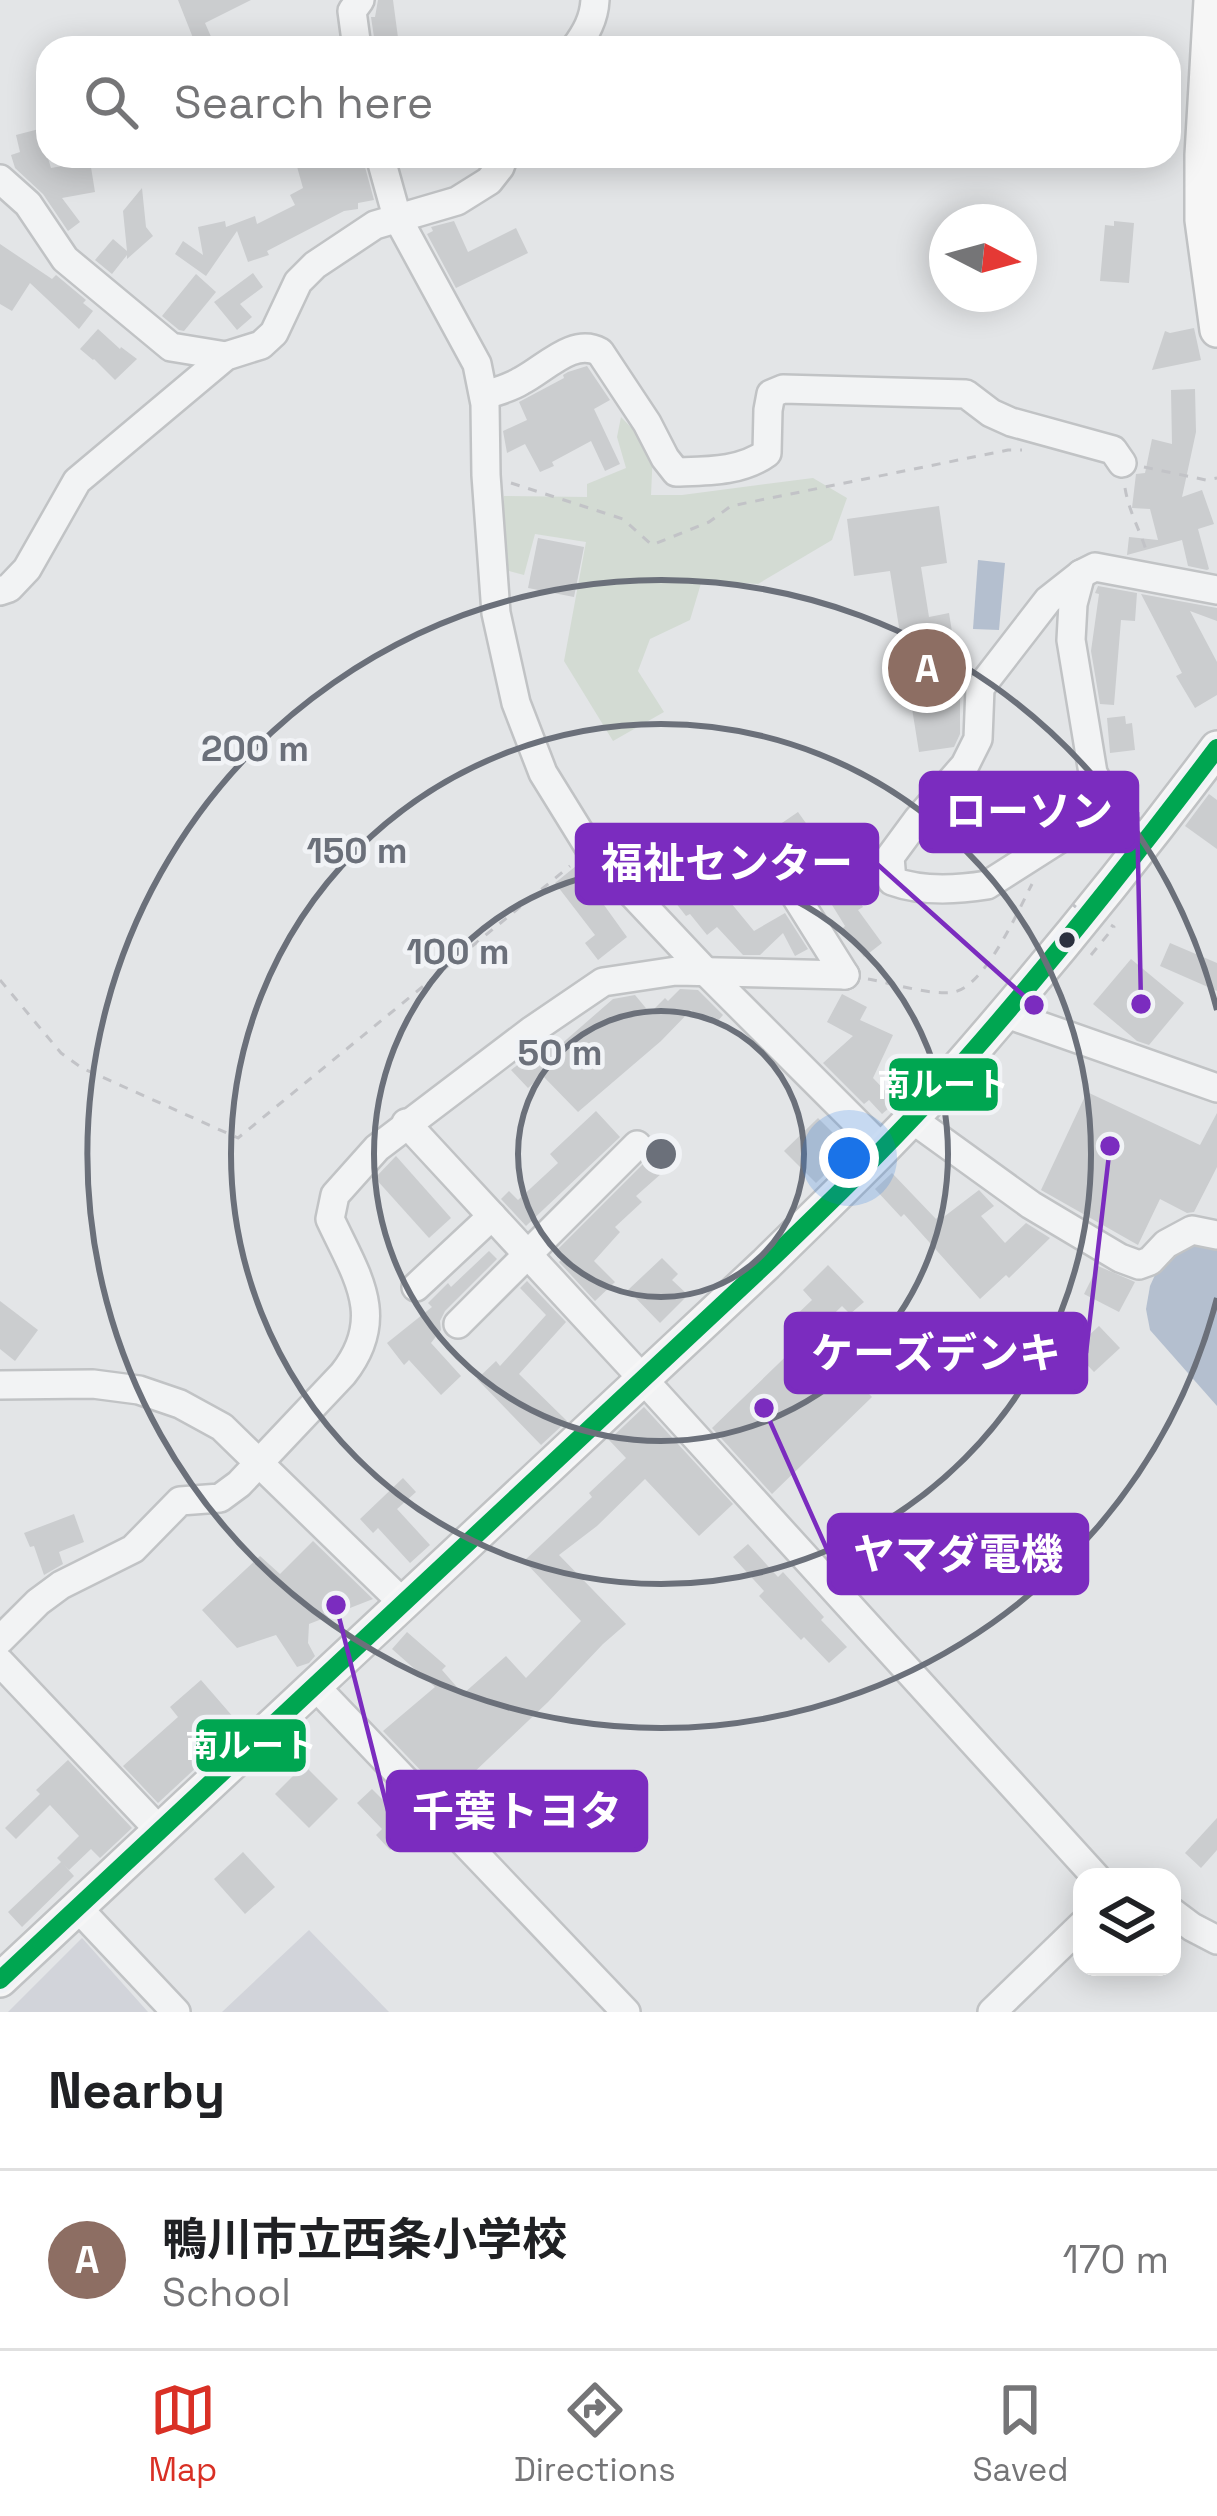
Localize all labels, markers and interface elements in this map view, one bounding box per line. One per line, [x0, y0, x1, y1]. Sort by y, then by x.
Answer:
search box [36, 36, 1181, 168]
icon: search [78, 69, 144, 135]
text: Search here [174, 74, 433, 131]
north arrow [929, 204, 1037, 312]
pin: A [888, 623, 966, 713]
text: 200 m [201, 726, 309, 772]
callout: ローソン [921, 773, 1137, 851]
text: ローソン [945, 785, 1113, 838]
callout: 福祉センター [577, 825, 877, 903]
text: 150 m [306, 828, 408, 874]
text: 福祉センター [601, 837, 853, 890]
text: 100 m [407, 929, 509, 975]
unlabelled marker [1056, 929, 1078, 951]
text: 50 m [518, 1030, 602, 1076]
line badge: 南ルート [887, 1056, 1000, 1113]
text: 南ルート [877, 1064, 1009, 1106]
your location [819, 1128, 879, 1188]
centre of rings [640, 1133, 682, 1175]
callout: ケーズデンキ [786, 1314, 1086, 1392]
text: ケーズデンキ [811, 1327, 1061, 1380]
callout: ヤマダ電機 [829, 1515, 1087, 1593]
text: ヤマダ電機 [853, 1528, 1063, 1581]
line badge: 南ルート [194, 1717, 308, 1774]
text: 南ルート [185, 1725, 317, 1767]
callout: 千葉トヨタ [388, 1772, 646, 1850]
text: 千葉トヨタ [412, 1785, 622, 1838]
map controls [1073, 1868, 1181, 1976]
button: layers [1073, 1868, 1181, 1976]
text: Nearby [48, 2058, 225, 2123]
text: 鴨川市立西条小学校 [162, 2211, 567, 2268]
text: A [75, 2235, 99, 2284]
text: 170 m [1062, 2235, 1169, 2284]
text: School [162, 2268, 291, 2317]
tab: Map [148, 2377, 217, 2491]
tab: Directions [514, 2377, 676, 2491]
tab: Saved [972, 2377, 1069, 2491]

